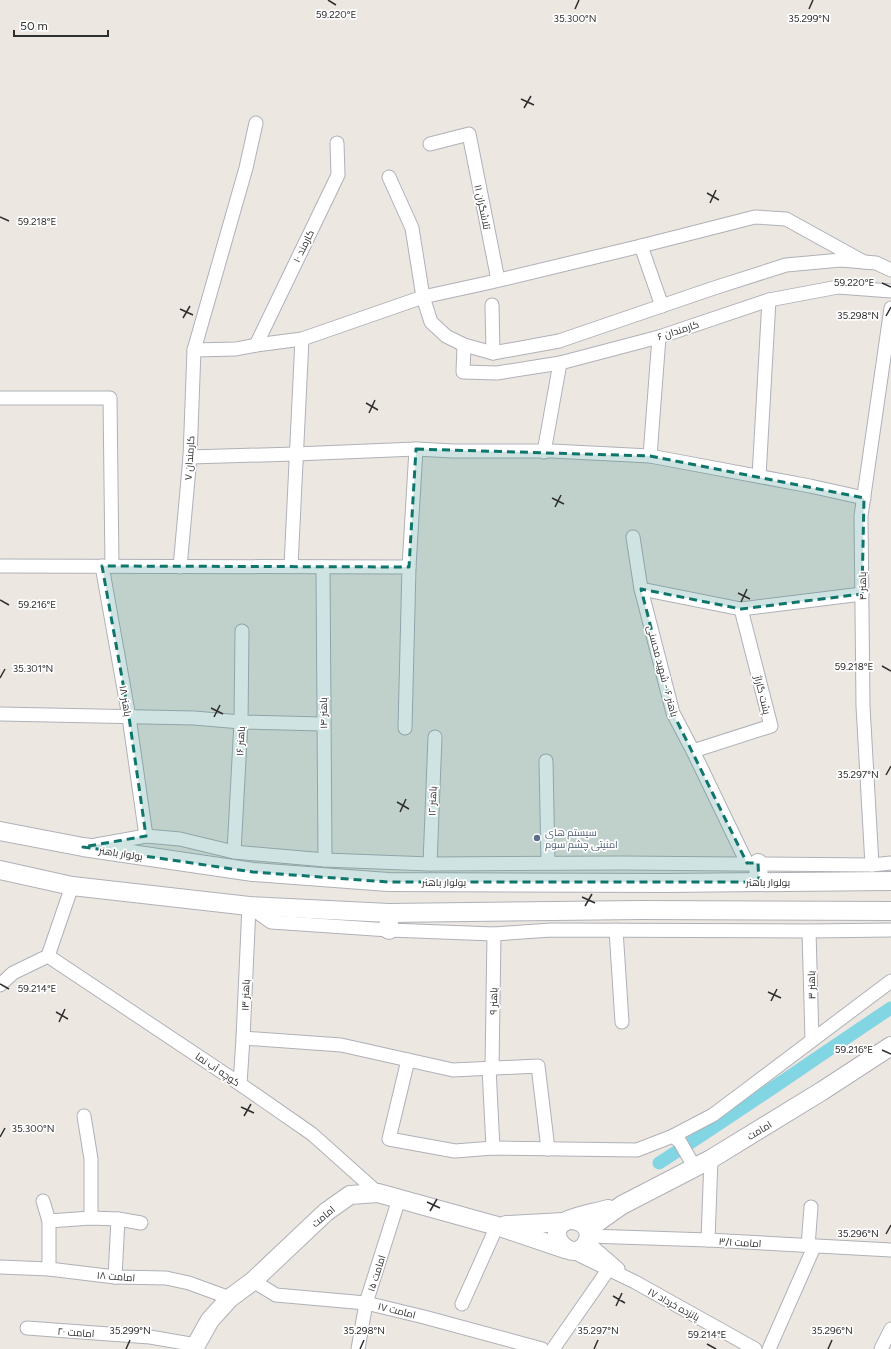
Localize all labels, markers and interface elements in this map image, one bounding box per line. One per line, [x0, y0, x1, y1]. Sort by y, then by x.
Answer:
text: 59.220°E [316, 8, 356, 21]
scale bar [14, 12, 108, 38]
text: 35.300°N [554, 12, 596, 25]
text: 35.299°N [788, 12, 830, 25]
text: 50 m [20, 19, 48, 33]
street label: تلاشگران ۱۱ [471, 183, 494, 231]
text: 59.218°E [18, 215, 57, 228]
street label: کارمند ۱۰ [290, 228, 317, 265]
text: 59.220°E [834, 276, 874, 289]
text: 35.298°N [837, 309, 879, 322]
street label: کارمندان ۶ [656, 318, 701, 343]
street label: کارمندان ۷ [181, 435, 198, 481]
street label: باهنر ۴ [856, 572, 869, 600]
text: 59.216°E [18, 598, 56, 611]
street label: باهنر ۶ - شهید محسنی [644, 624, 681, 718]
text: 59.218°E [835, 660, 874, 673]
text: 35.301°N [13, 662, 53, 675]
street label: پشت گاراژ [751, 673, 774, 716]
street label: باهنر ۱۸ [116, 685, 135, 718]
street label: باهنر ۱۴ [317, 697, 330, 729]
street label: باهنر ۱۶ [233, 726, 248, 756]
text: 35.297°N [837, 768, 879, 781]
street label: باهنر ۱۲ [425, 786, 440, 816]
place label: سیستم های امنیتی چشم سوم [545, 826, 618, 852]
marker: سیستم های امنیتی چشم سوم [532, 833, 542, 843]
street label: بولوار باهنر [97, 843, 144, 863]
street label: بولوار باهنر [421, 876, 466, 889]
street label: بولوار باهنر [745, 876, 790, 889]
street label: باهنر ۳ [805, 970, 818, 1000]
street label: باهنر ۱۳ [238, 979, 253, 1011]
text: 59.214°E [17, 982, 57, 995]
street label: باهنر ۹ [487, 987, 500, 1015]
text: 59.216°E [835, 1043, 873, 1056]
street label: کوچه آب نما [193, 1050, 243, 1089]
street label: امامت [744, 1118, 774, 1143]
text: 35.300°N [12, 1122, 54, 1135]
street label: امامت [309, 1203, 338, 1230]
text: 35.296°N [837, 1227, 879, 1240]
street label: امامت ۳/۱ [718, 1235, 762, 1250]
street label: امامت ۱۵ [364, 1253, 388, 1293]
street label: امامت ۱۸ [96, 1269, 136, 1284]
street label: پانزده خرداد ۱۷ [646, 1285, 702, 1324]
street label: امامت ۱۷ [377, 1300, 417, 1321]
text: 35.299°N [109, 1324, 151, 1337]
text: 35.298°N [343, 1324, 385, 1337]
text: 35.297°N [577, 1324, 619, 1337]
text: 35.296°N [811, 1324, 853, 1337]
street label: امامت ۲۰ [57, 1325, 95, 1340]
text: 59.214°E [687, 1328, 727, 1341]

